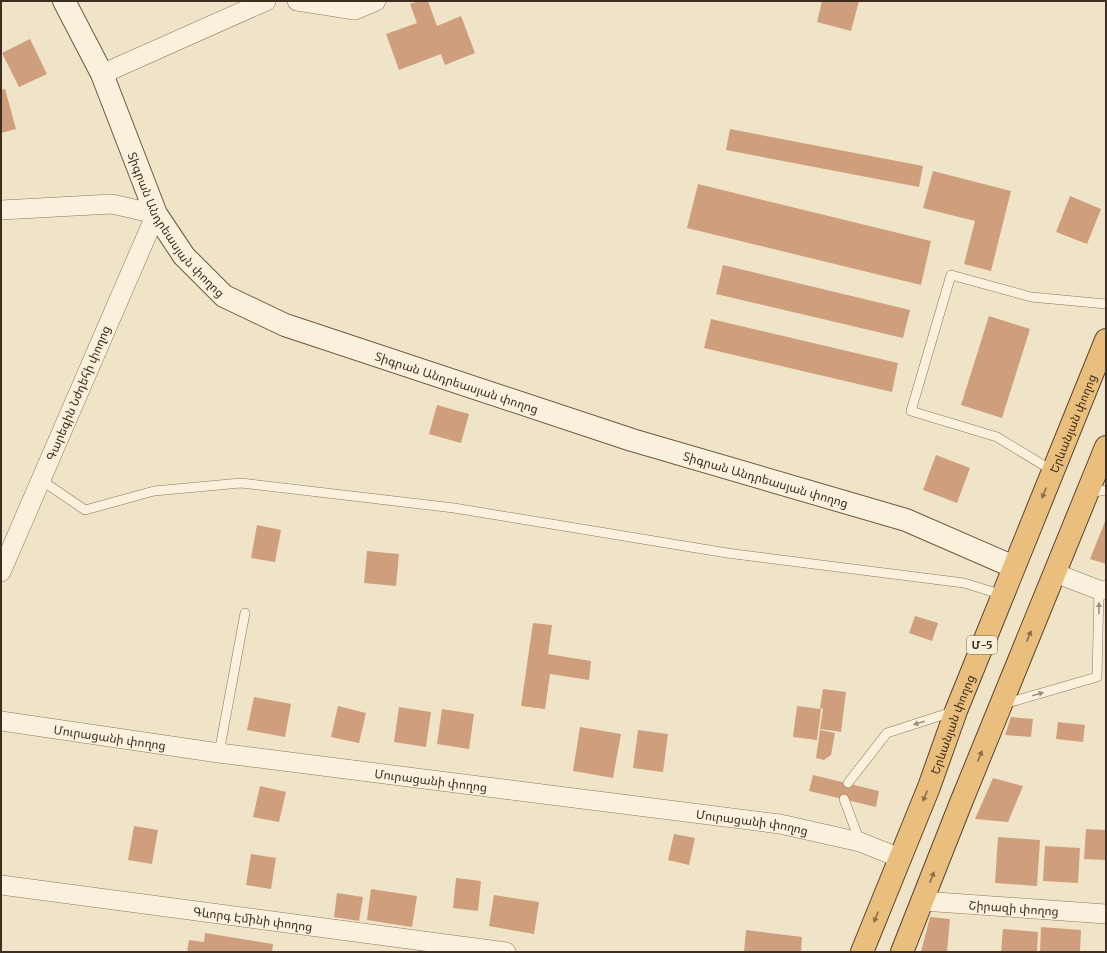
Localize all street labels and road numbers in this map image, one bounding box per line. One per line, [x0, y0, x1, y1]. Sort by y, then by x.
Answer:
street label: Տիգրան Անդրեասյան փողոց [125, 150, 228, 300]
street label: Գարեգին Նժդեհի փողոց [43, 323, 113, 463]
street label: Տիգրան Անդրեասյան փողոց [373, 348, 541, 416]
street label: Երևանյան փողոց [1046, 372, 1099, 475]
street label: Տիգրան Անդրեասյան փողոց [682, 448, 850, 510]
road number: Մ-5 [967, 636, 997, 654]
street label: Երևանյան փողոց [927, 672, 978, 776]
street label: Մուրացանի փողոց [53, 721, 167, 753]
street label: Մուրացանի փողոց [374, 765, 488, 794]
street label: Մուրացանի փողոց [695, 806, 810, 838]
street label: Շիրազի փողոց [968, 897, 1059, 918]
street label: Գևորգ Էմինի փողոց [192, 903, 314, 934]

